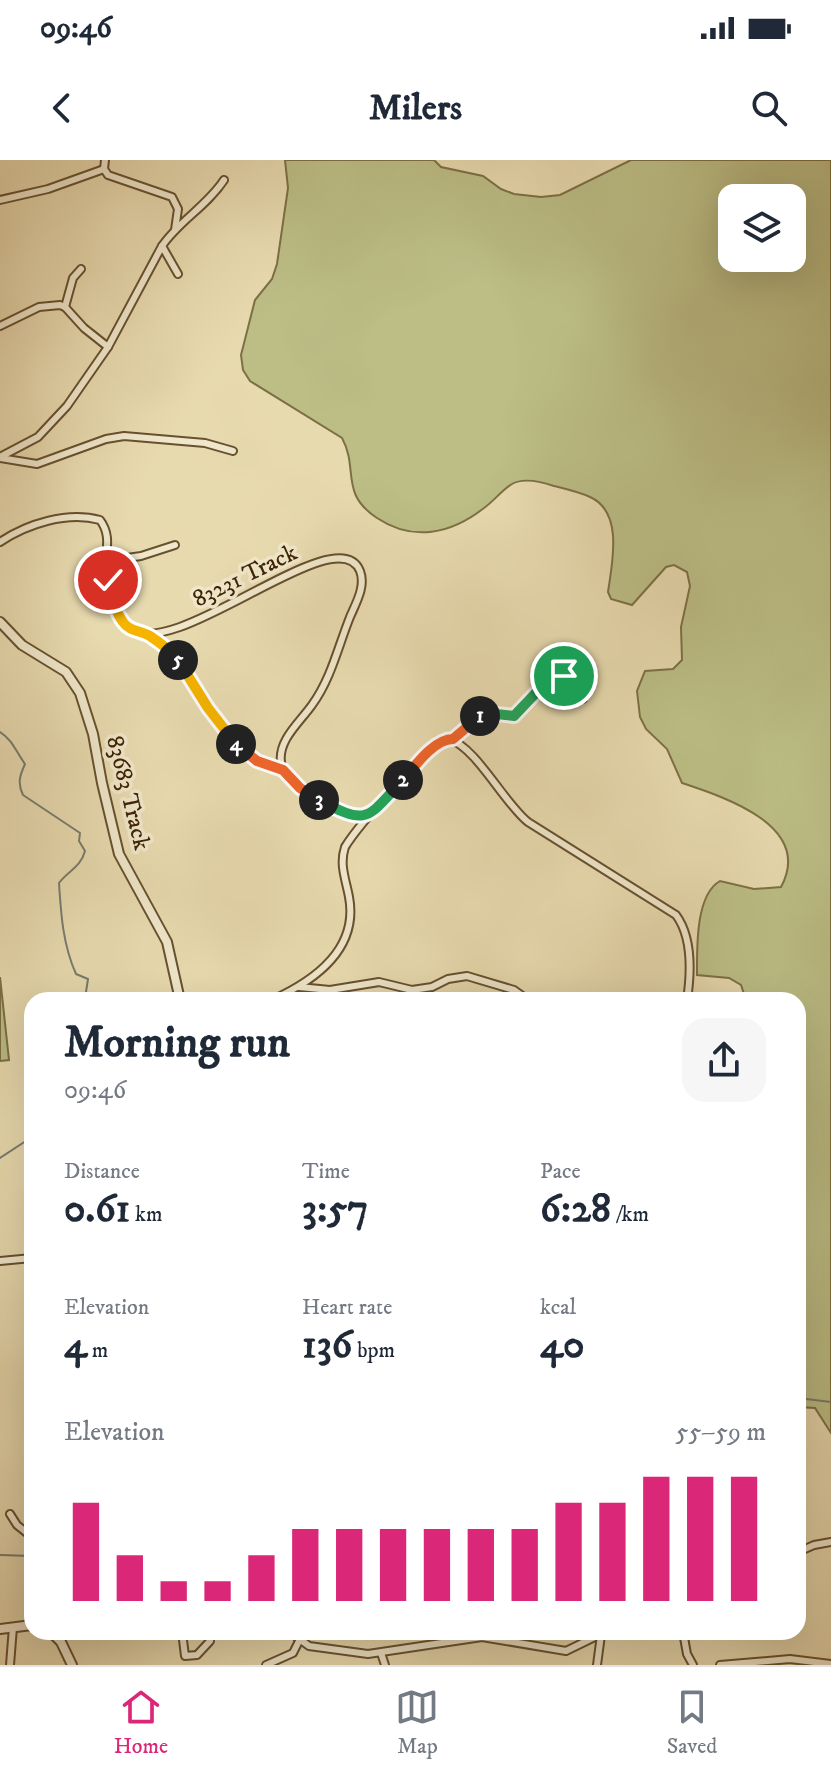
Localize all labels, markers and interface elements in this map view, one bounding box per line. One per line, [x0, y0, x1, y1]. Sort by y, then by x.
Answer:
text: 09:46 [40, 10, 112, 47]
icon: back [40, 86, 84, 130]
text: Milers [369, 86, 462, 131]
icon: search [747, 86, 791, 130]
map controls [718, 184, 806, 272]
button: layers [718, 184, 806, 272]
street label: 83231 Track [188, 538, 302, 614]
pin [74, 546, 142, 614]
icon: check [86, 558, 130, 602]
pin: 5 [158, 640, 198, 680]
pin [530, 642, 598, 710]
text: 5 [173, 646, 183, 673]
icon: arrive [542, 654, 586, 698]
pin: 1 [460, 696, 500, 736]
text: 1 [476, 702, 484, 729]
pin: 4 [216, 724, 256, 764]
text: 4 [230, 730, 242, 757]
street label: 83683 Track [99, 733, 157, 853]
pin: 2 [383, 760, 423, 800]
text: 2 [398, 766, 408, 793]
pin: 3 [299, 780, 339, 820]
text: 3 [315, 786, 323, 813]
text: Morning run [64, 1016, 290, 1071]
button: share [682, 1018, 766, 1102]
text: 09:46 [64, 1074, 126, 1107]
text: Distance [64, 1158, 140, 1185]
text: Time [302, 1158, 350, 1185]
text: Pace [540, 1158, 581, 1185]
text: 0.61 [64, 1185, 130, 1235]
text: 3:57 [302, 1185, 368, 1235]
text: 6:28 [540, 1185, 611, 1235]
text: km [130, 1201, 162, 1228]
text: /km [611, 1201, 649, 1228]
text: Elevation [64, 1294, 149, 1321]
text: Heart rate [302, 1294, 392, 1321]
text: kcal [540, 1294, 576, 1321]
text: 4 [64, 1321, 87, 1371]
text: 136 [302, 1321, 352, 1371]
text: 40 [540, 1321, 585, 1371]
text: m [87, 1337, 108, 1364]
text: bpm [352, 1337, 395, 1364]
text: Elevation [64, 1416, 165, 1449]
text: 55–59 m [675, 1416, 766, 1449]
tab: Home [114, 1685, 168, 1760]
tab: Map [395, 1685, 439, 1760]
tab: Saved [667, 1685, 717, 1760]

